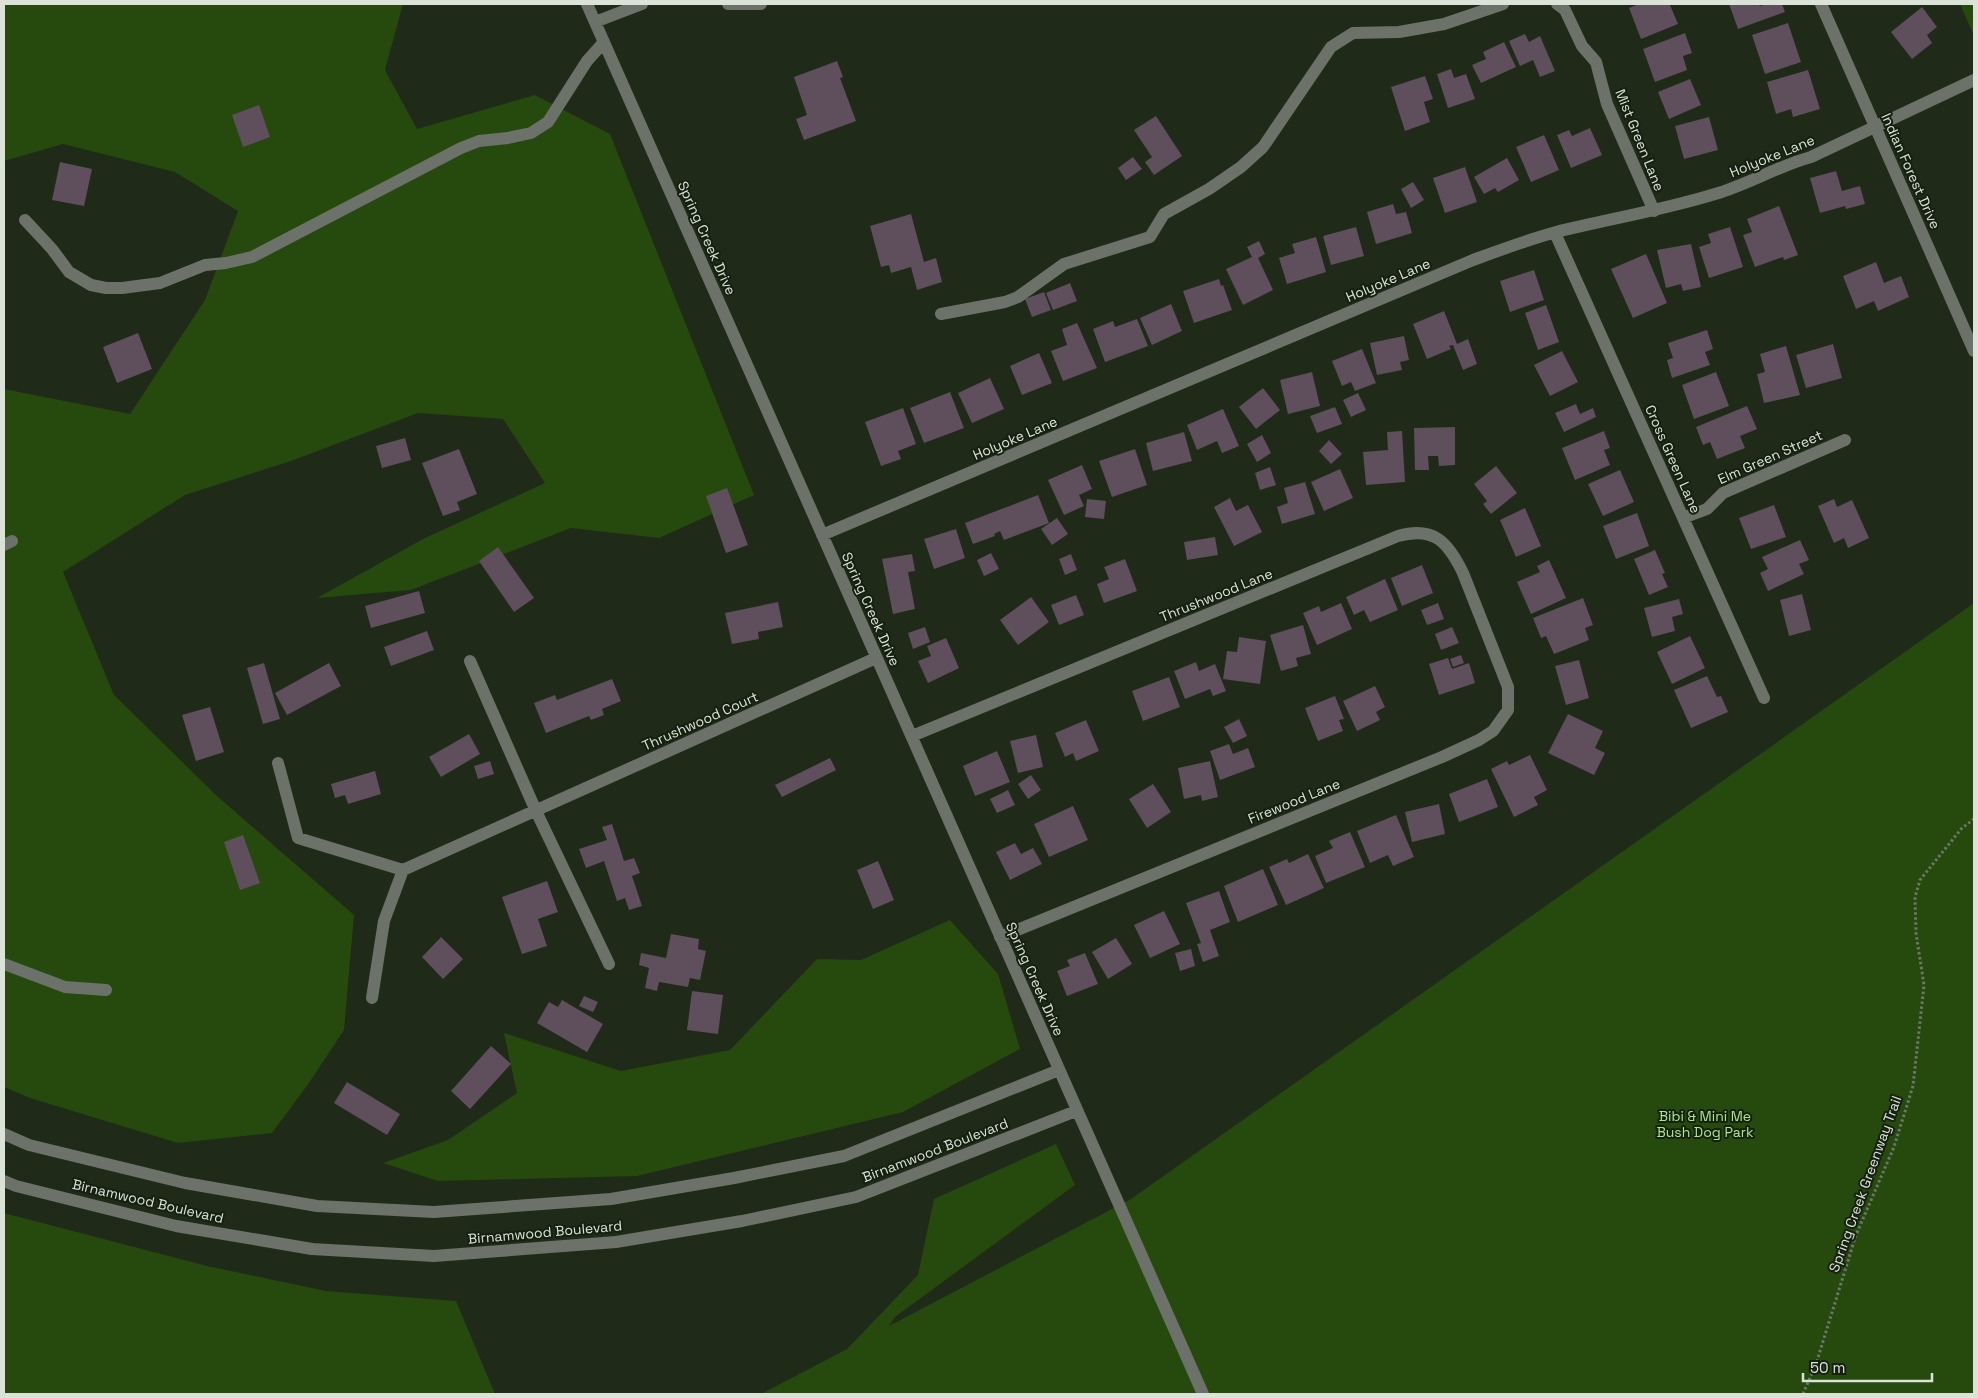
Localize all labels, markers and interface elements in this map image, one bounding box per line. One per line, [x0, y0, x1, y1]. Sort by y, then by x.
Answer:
street label: Mist Green Lane [1611, 86, 1669, 194]
street label: Indian Forest Drive [1877, 110, 1945, 232]
street label: Holyoke Lane [1727, 131, 1817, 181]
street label: Spring Creek Drive [674, 178, 740, 298]
street label: Holyoke Lane [1343, 254, 1433, 306]
street label: Cross Green Lane [1641, 402, 1705, 516]
street label: Holyoke Lane [970, 412, 1060, 464]
street label: Elm Green Street [1715, 426, 1825, 488]
street label: Spring Creek Drive [838, 549, 904, 669]
street label: Thrushwood Lane [1157, 564, 1275, 626]
street label: Thrushwood Court [639, 687, 761, 755]
street label: Firewood Lane [1245, 774, 1343, 828]
street label: Spring Creek Drive [1002, 919, 1068, 1039]
street label: Spring Creek Greenway Trail [1825, 1093, 1905, 1275]
park label: Bibi & Mini Me Bush Dog Park [1656, 1107, 1754, 1141]
street label: Birnamwood Boulevard [859, 1114, 1011, 1186]
street label: Birnamwood Boulevard [71, 1175, 225, 1227]
street label: Birnamwood Boulevard [467, 1216, 623, 1248]
scale bar [1803, 1350, 1932, 1382]
text: 50 m [1810, 1358, 1845, 1377]

